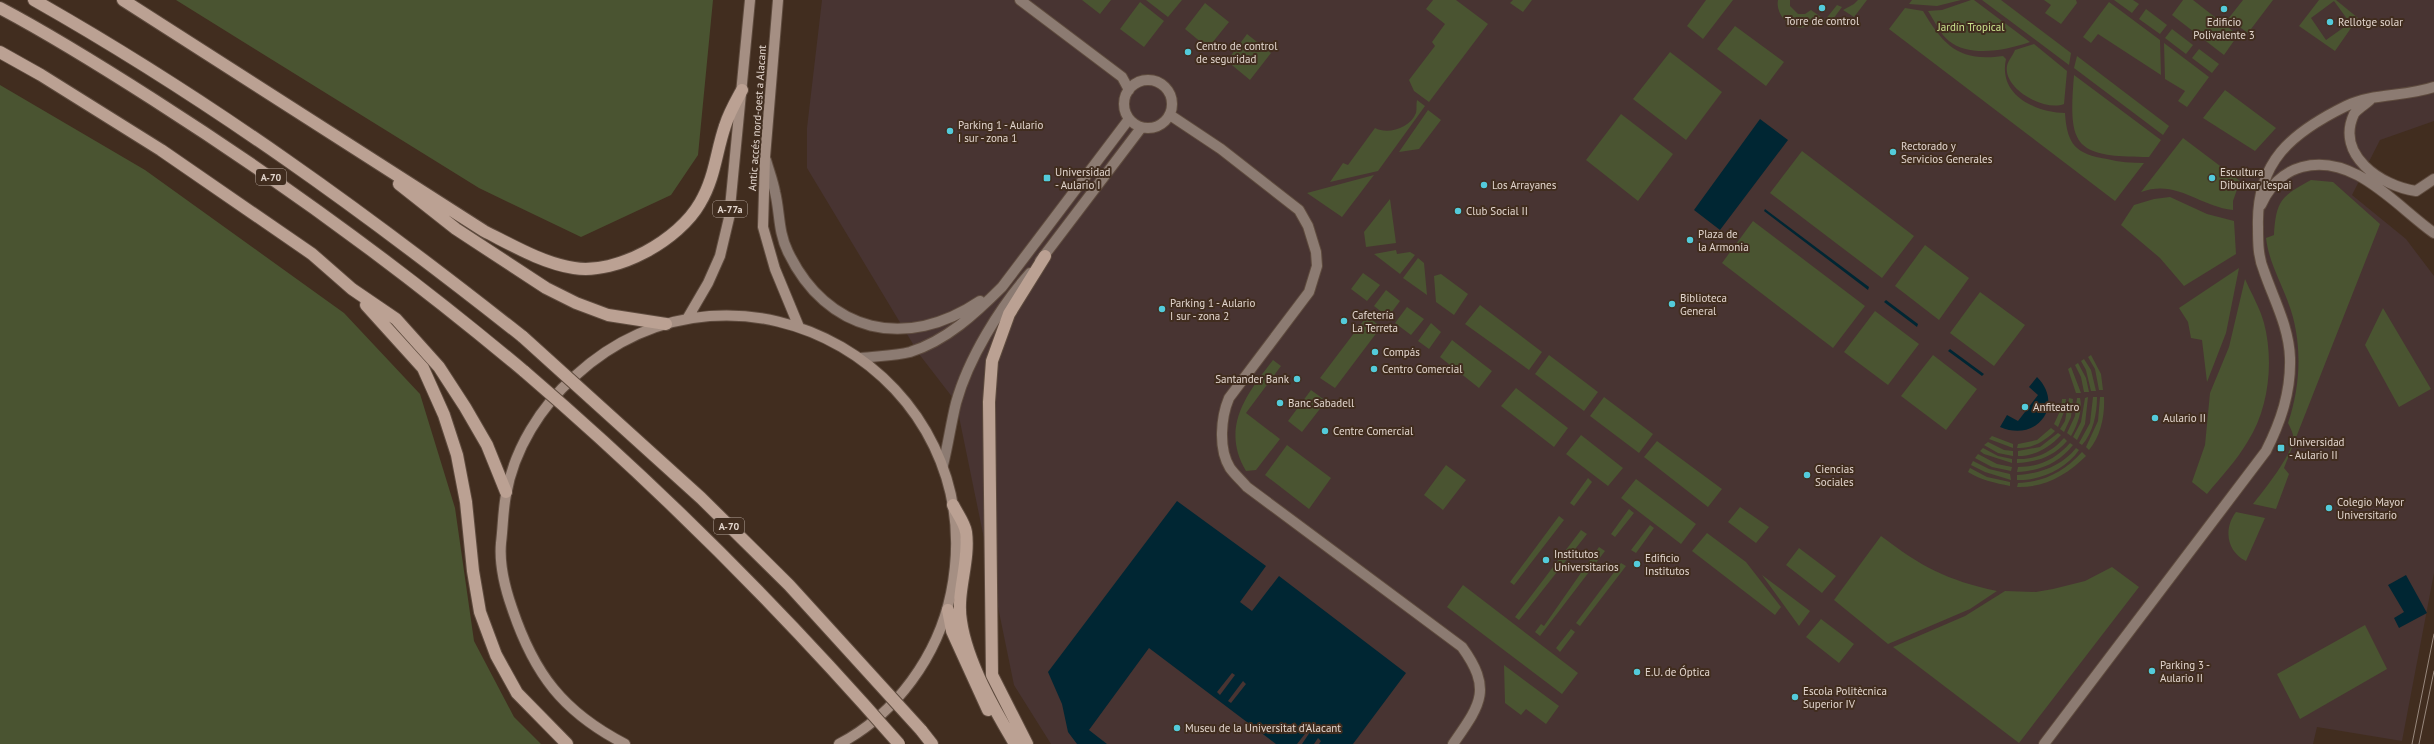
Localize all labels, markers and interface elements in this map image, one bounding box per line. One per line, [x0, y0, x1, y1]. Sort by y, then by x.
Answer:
marker: Torre de control [1817, 3, 1827, 13]
marker: Edificio Polivalente 3 [2219, 4, 2229, 14]
place label: Torre de control [1785, 14, 1860, 28]
place label: Edificio Polivalente 3 [2193, 15, 2255, 42]
place label: Rellotge solar [2338, 15, 2403, 29]
marker: Rellotge solar [2325, 17, 2335, 27]
park label: Jardín Tropical [1937, 20, 2005, 34]
place label: Centro de control de seguridad [1196, 39, 1278, 66]
street label: Antic accés nord-oest a Alacant [745, 44, 769, 192]
marker: Centro de control de seguridad [1183, 47, 1193, 57]
place label: Parking 1 - Aulario I sur - zona 1 [958, 118, 1043, 145]
marker: Parking 1 - Aulario I sur - zona 1 [945, 126, 955, 136]
place label: Rectorado y Servicios Generales [1901, 139, 1993, 166]
marker: Rectorado y Servicios Generales [1888, 147, 1898, 157]
place label: Universidad - Aulario I [1055, 165, 1111, 192]
place label: Escultura Dibuixar l’espai [2220, 165, 2292, 192]
road number: A-70 [256, 169, 286, 185]
marker: Universidad - Aulario I [1042, 173, 1052, 183]
marker: Escultura Dibuixar l’espai [2207, 173, 2217, 183]
place label: Los Arrayanes [1492, 178, 1557, 192]
marker: Los Arrayanes [1479, 180, 1489, 190]
road number: A-77a [713, 201, 747, 217]
place label: Club Social II [1466, 204, 1528, 218]
marker: Club Social II [1453, 206, 1463, 216]
place label: Plaza de la Armonia [1698, 227, 1749, 254]
marker: Plaza de la Armonia [1685, 235, 1695, 245]
place label: Biblioteca General [1680, 291, 1727, 318]
place label: Parking 1 - Aulario I sur - zona 2 [1170, 296, 1255, 323]
marker: Biblioteca General [1667, 299, 1677, 309]
marker: Parking 1 - Aulario I sur - zona 2 [1157, 304, 1167, 314]
place label: Cafetería La Terreta [1352, 308, 1398, 335]
marker: Cafetería La Terreta [1339, 316, 1349, 326]
place label: Compás [1383, 345, 1420, 359]
marker: Compás [1370, 347, 1380, 357]
place label: Centro Comercial [1382, 362, 1463, 376]
marker: Centro Comercial [1369, 364, 1379, 374]
place label: Santander Bank [1215, 372, 1290, 386]
marker: Santander Bank [1292, 374, 1302, 384]
place label: Banc Sabadell [1288, 396, 1355, 410]
marker: Banc Sabadell [1275, 398, 1285, 408]
place label: Anfiteatro [2033, 400, 2080, 414]
marker: Anfiteatro [2020, 402, 2030, 412]
place label: Aulario II [2163, 411, 2206, 425]
marker: Aulario II [2150, 413, 2160, 423]
place label: Centre Comercial [1333, 424, 1414, 438]
marker: Centre Comercial [1320, 426, 1330, 436]
place label: Universidad - Aulario II [2289, 435, 2345, 462]
marker: Universidad - Aulario II [2276, 443, 2286, 453]
place label: Ciencias Sociales [1815, 462, 1854, 489]
marker: Ciencias Sociales [1802, 470, 1812, 480]
place label: Colegio Mayor Universitario [2337, 495, 2404, 522]
marker: Colegio Mayor Universitario [2324, 503, 2334, 513]
road number: A-70 [714, 518, 744, 534]
place label: Institutos Universitarios [1554, 547, 1619, 574]
place label: Edificio Institutos [1645, 551, 1690, 578]
marker: Institutos Universitarios [1541, 555, 1551, 565]
marker: Edificio Institutos [1632, 559, 1642, 569]
place label: Parking 3 - Aulario II [2160, 658, 2210, 685]
place label: E.U. de Óptica [1645, 665, 1710, 679]
marker: Parking 3 - Aulario II [2147, 666, 2157, 676]
marker: E.U. de Óptica [1632, 667, 1642, 677]
place label: Escola Politècnica Superior IV [1803, 684, 1887, 711]
marker: Escola Politècnica Superior IV [1790, 692, 1800, 702]
place label: Museu de la Universitat d'Alacant [1185, 721, 1341, 735]
marker: Museu de la Universitat d'Alacant [1172, 723, 1182, 733]

